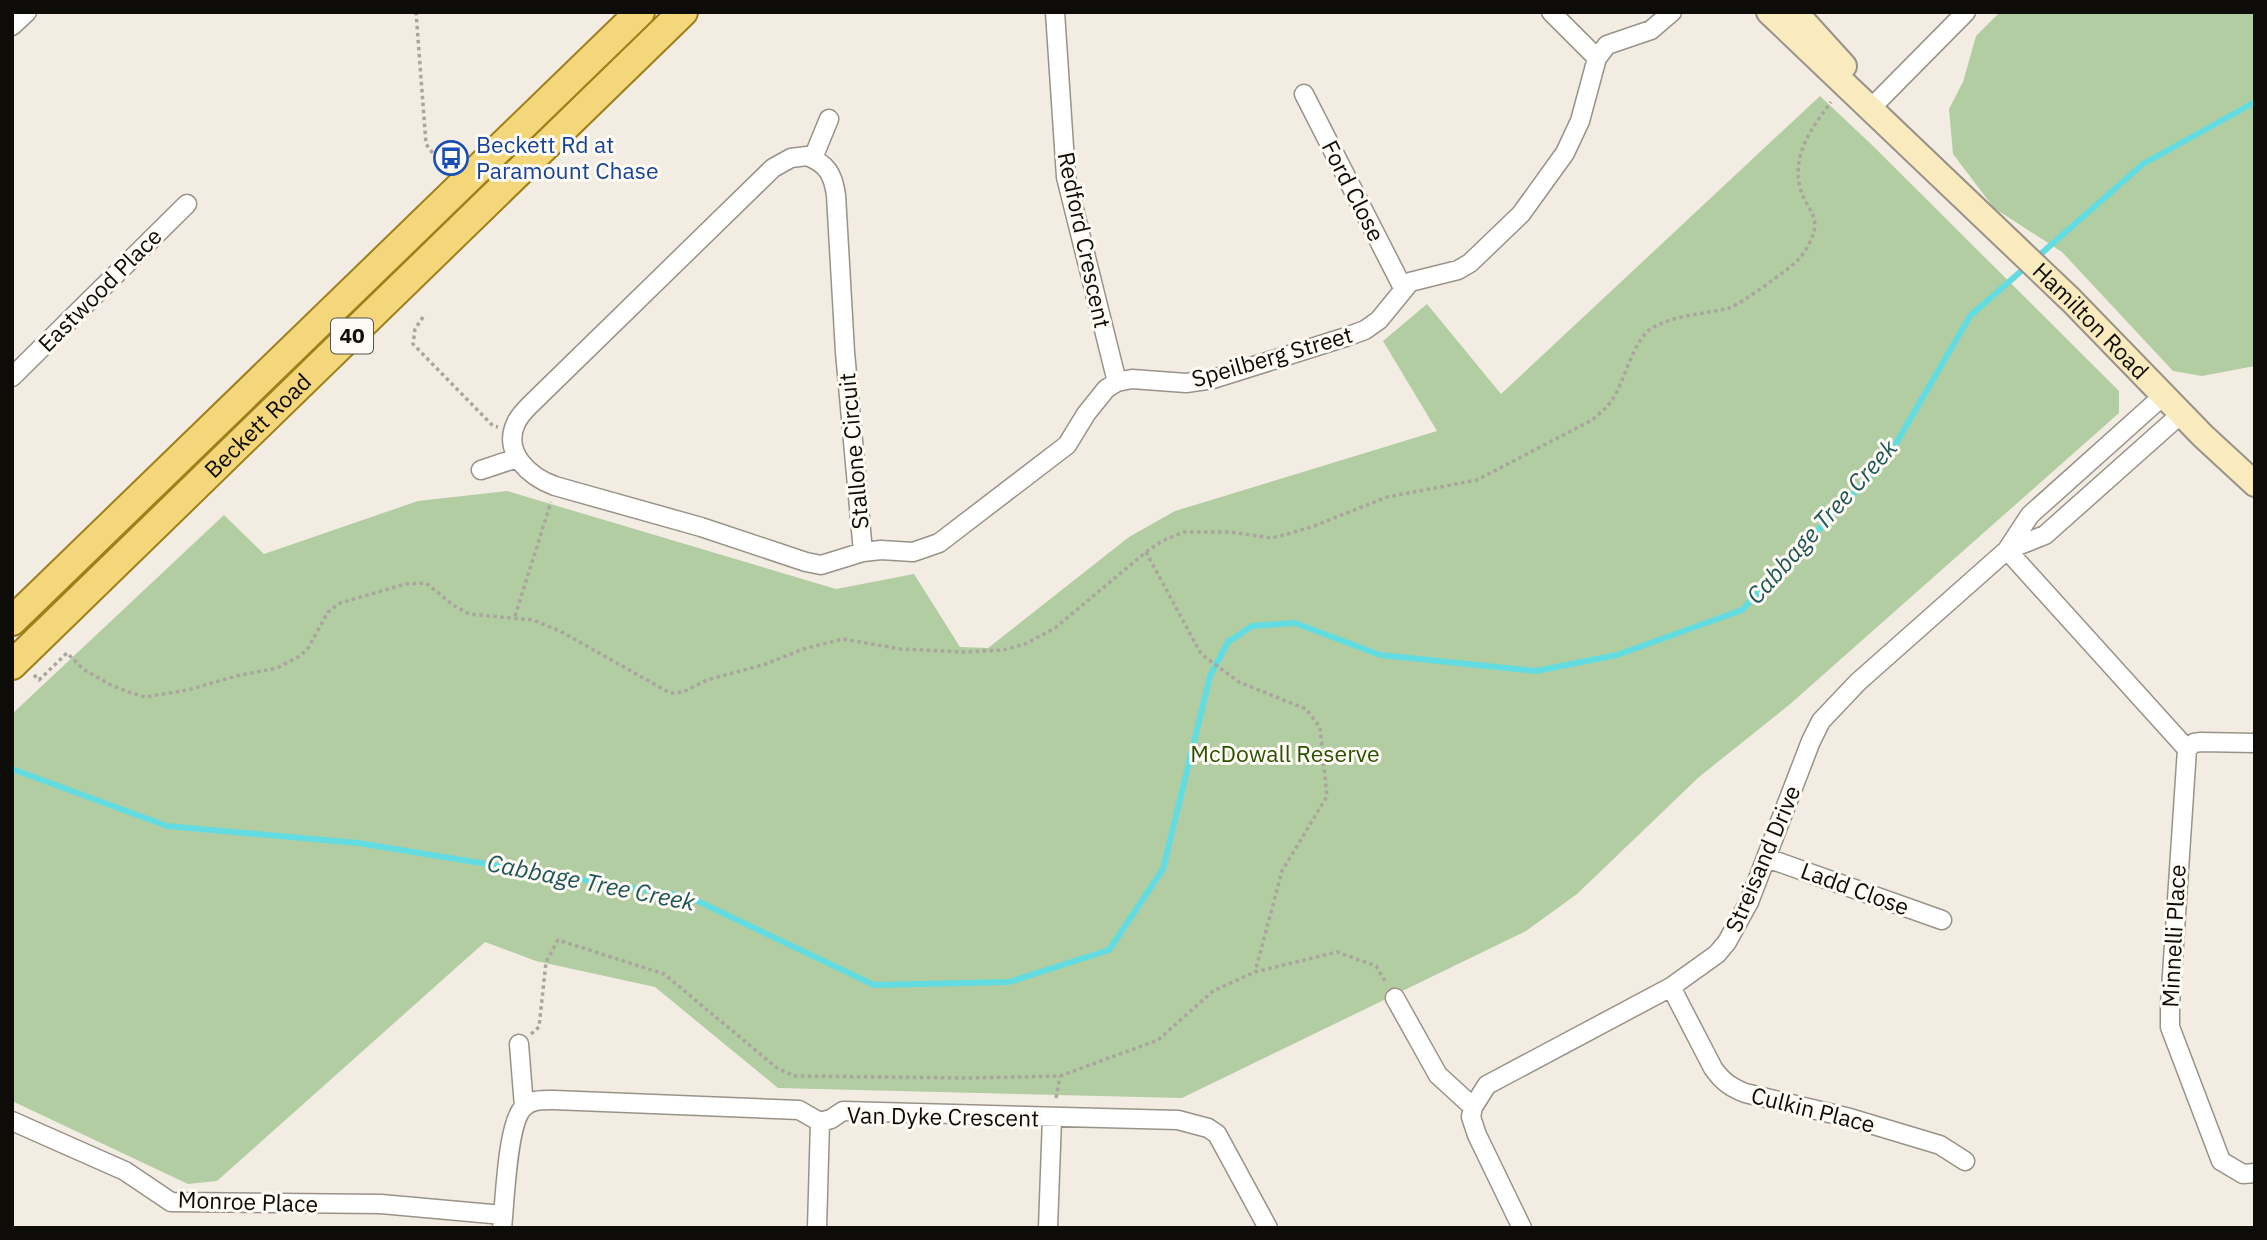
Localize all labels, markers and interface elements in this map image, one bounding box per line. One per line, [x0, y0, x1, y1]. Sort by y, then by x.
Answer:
place label: Beckett Rd at Paramount Chase [476, 129, 659, 185]
street label: Ford Close [1316, 135, 1392, 246]
bus stop icon: Beckett Rd at Paramount Chase [432, 139, 470, 177]
street label: Redford Crescent [1052, 149, 1118, 331]
street label: Eastwood Place [31, 221, 168, 358]
street label: Hamilton Road [2027, 255, 2156, 385]
road number: 40 [331, 318, 373, 354]
street label: Speilberg Street [1188, 319, 1356, 393]
street label: Beckett Road [197, 366, 317, 484]
street label: Stallone Circuit [831, 372, 875, 531]
water label: Cabbage Tree Creek [1739, 432, 1904, 610]
park label: McDowall Reserve [1190, 738, 1380, 768]
street label: Streisand Drive [1718, 781, 1807, 937]
water label: Cabbage Tree Creek [485, 846, 698, 918]
street label: Ladd Close [1797, 855, 1914, 922]
street label: Minnelli Place [2154, 864, 2192, 1008]
street label: Culkin Place [1748, 1079, 1878, 1139]
street label: Van Dyke Crescent [847, 1099, 1039, 1133]
street label: Monroe Place [177, 1184, 319, 1218]

